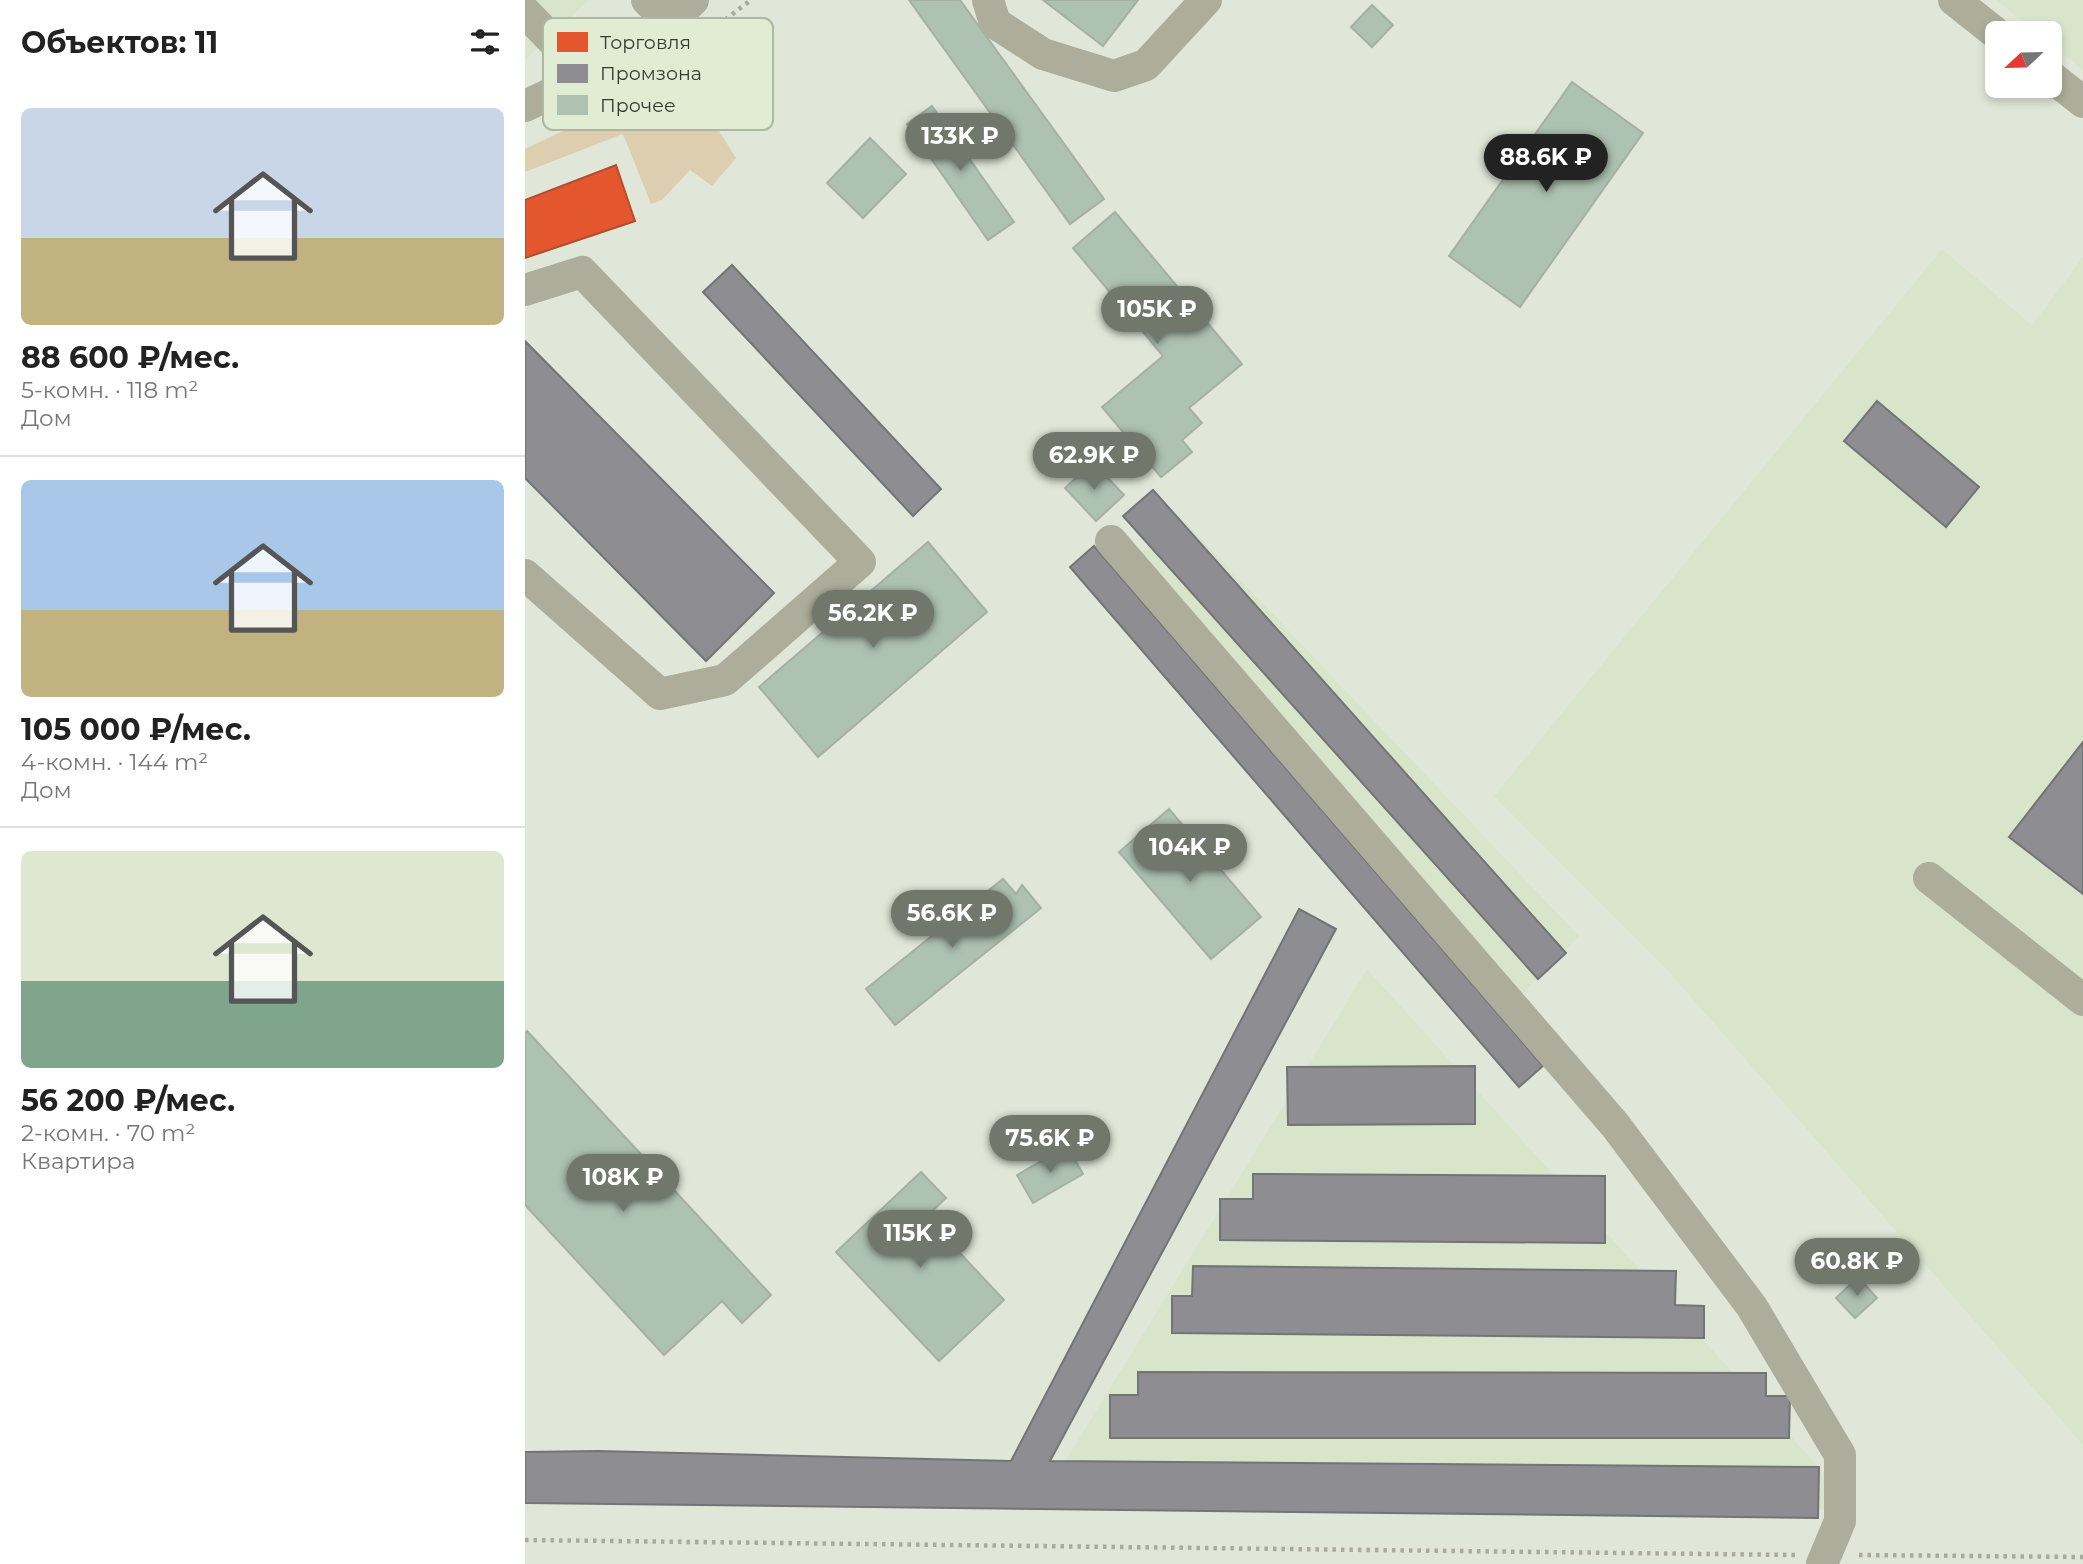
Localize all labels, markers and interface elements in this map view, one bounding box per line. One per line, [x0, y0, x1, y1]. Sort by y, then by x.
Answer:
legend [543, 18, 773, 130]
north arrow [1985, 21, 2061, 98]
map controls [1985, 21, 2062, 98]
icon: filters [466, 23, 504, 61]
text: Объектов: 11 [21, 24, 218, 61]
text: Торговля [600, 31, 691, 54]
text: Промзона [600, 62, 702, 85]
text: Прочее [600, 94, 676, 117]
pin: 133K ₽ [903, 114, 1017, 173]
text: 133K ₽ [921, 122, 999, 150]
pin: 88.6K ₽ [1481, 134, 1611, 194]
text: 88.6K ₽ [1500, 143, 1592, 171]
icon: home [200, 153, 326, 279]
pin: 105K ₽ [1100, 286, 1214, 346]
text: 105K ₽ [1117, 295, 1197, 323]
text: 88 600 ₽/мес. [21, 339, 239, 376]
text: 5-комн. · 118 m² [21, 376, 198, 404]
text: Дом [21, 404, 72, 432]
pin: 62.9K ₽ [1029, 433, 1159, 492]
text: 62.9K ₽ [1049, 441, 1139, 469]
icon: home [200, 525, 326, 651]
pin: 56.2K ₽ [808, 590, 938, 650]
text: 56.2K ₽ [828, 599, 918, 627]
text: 105 000 ₽/мес. [21, 711, 251, 748]
text: 4-комн. · 144 m² [21, 748, 208, 776]
text: Дом [21, 776, 72, 804]
pin: 104K ₽ [1133, 824, 1247, 884]
text: 104K ₽ [1149, 833, 1231, 861]
pin: 56.6K ₽ [887, 890, 1017, 950]
icon: home [200, 896, 326, 1022]
text: 56.6K ₽ [907, 899, 997, 927]
text: 56 200 ₽/мес. [21, 1082, 235, 1119]
pin: 75.6K ₽ [985, 1116, 1115, 1175]
text: 2-комн. · 70 m² [21, 1119, 195, 1147]
text: 75.6K ₽ [1005, 1124, 1095, 1152]
text: Квартира [21, 1147, 135, 1175]
pin: 108K ₽ [566, 1154, 680, 1214]
text: 108K ₽ [582, 1163, 664, 1191]
pin: 115K ₽ [863, 1210, 977, 1270]
text: 115K ₽ [883, 1219, 957, 1247]
pin: 60.8K ₽ [1792, 1238, 1922, 1298]
text: 60.8K ₽ [1811, 1247, 1903, 1275]

